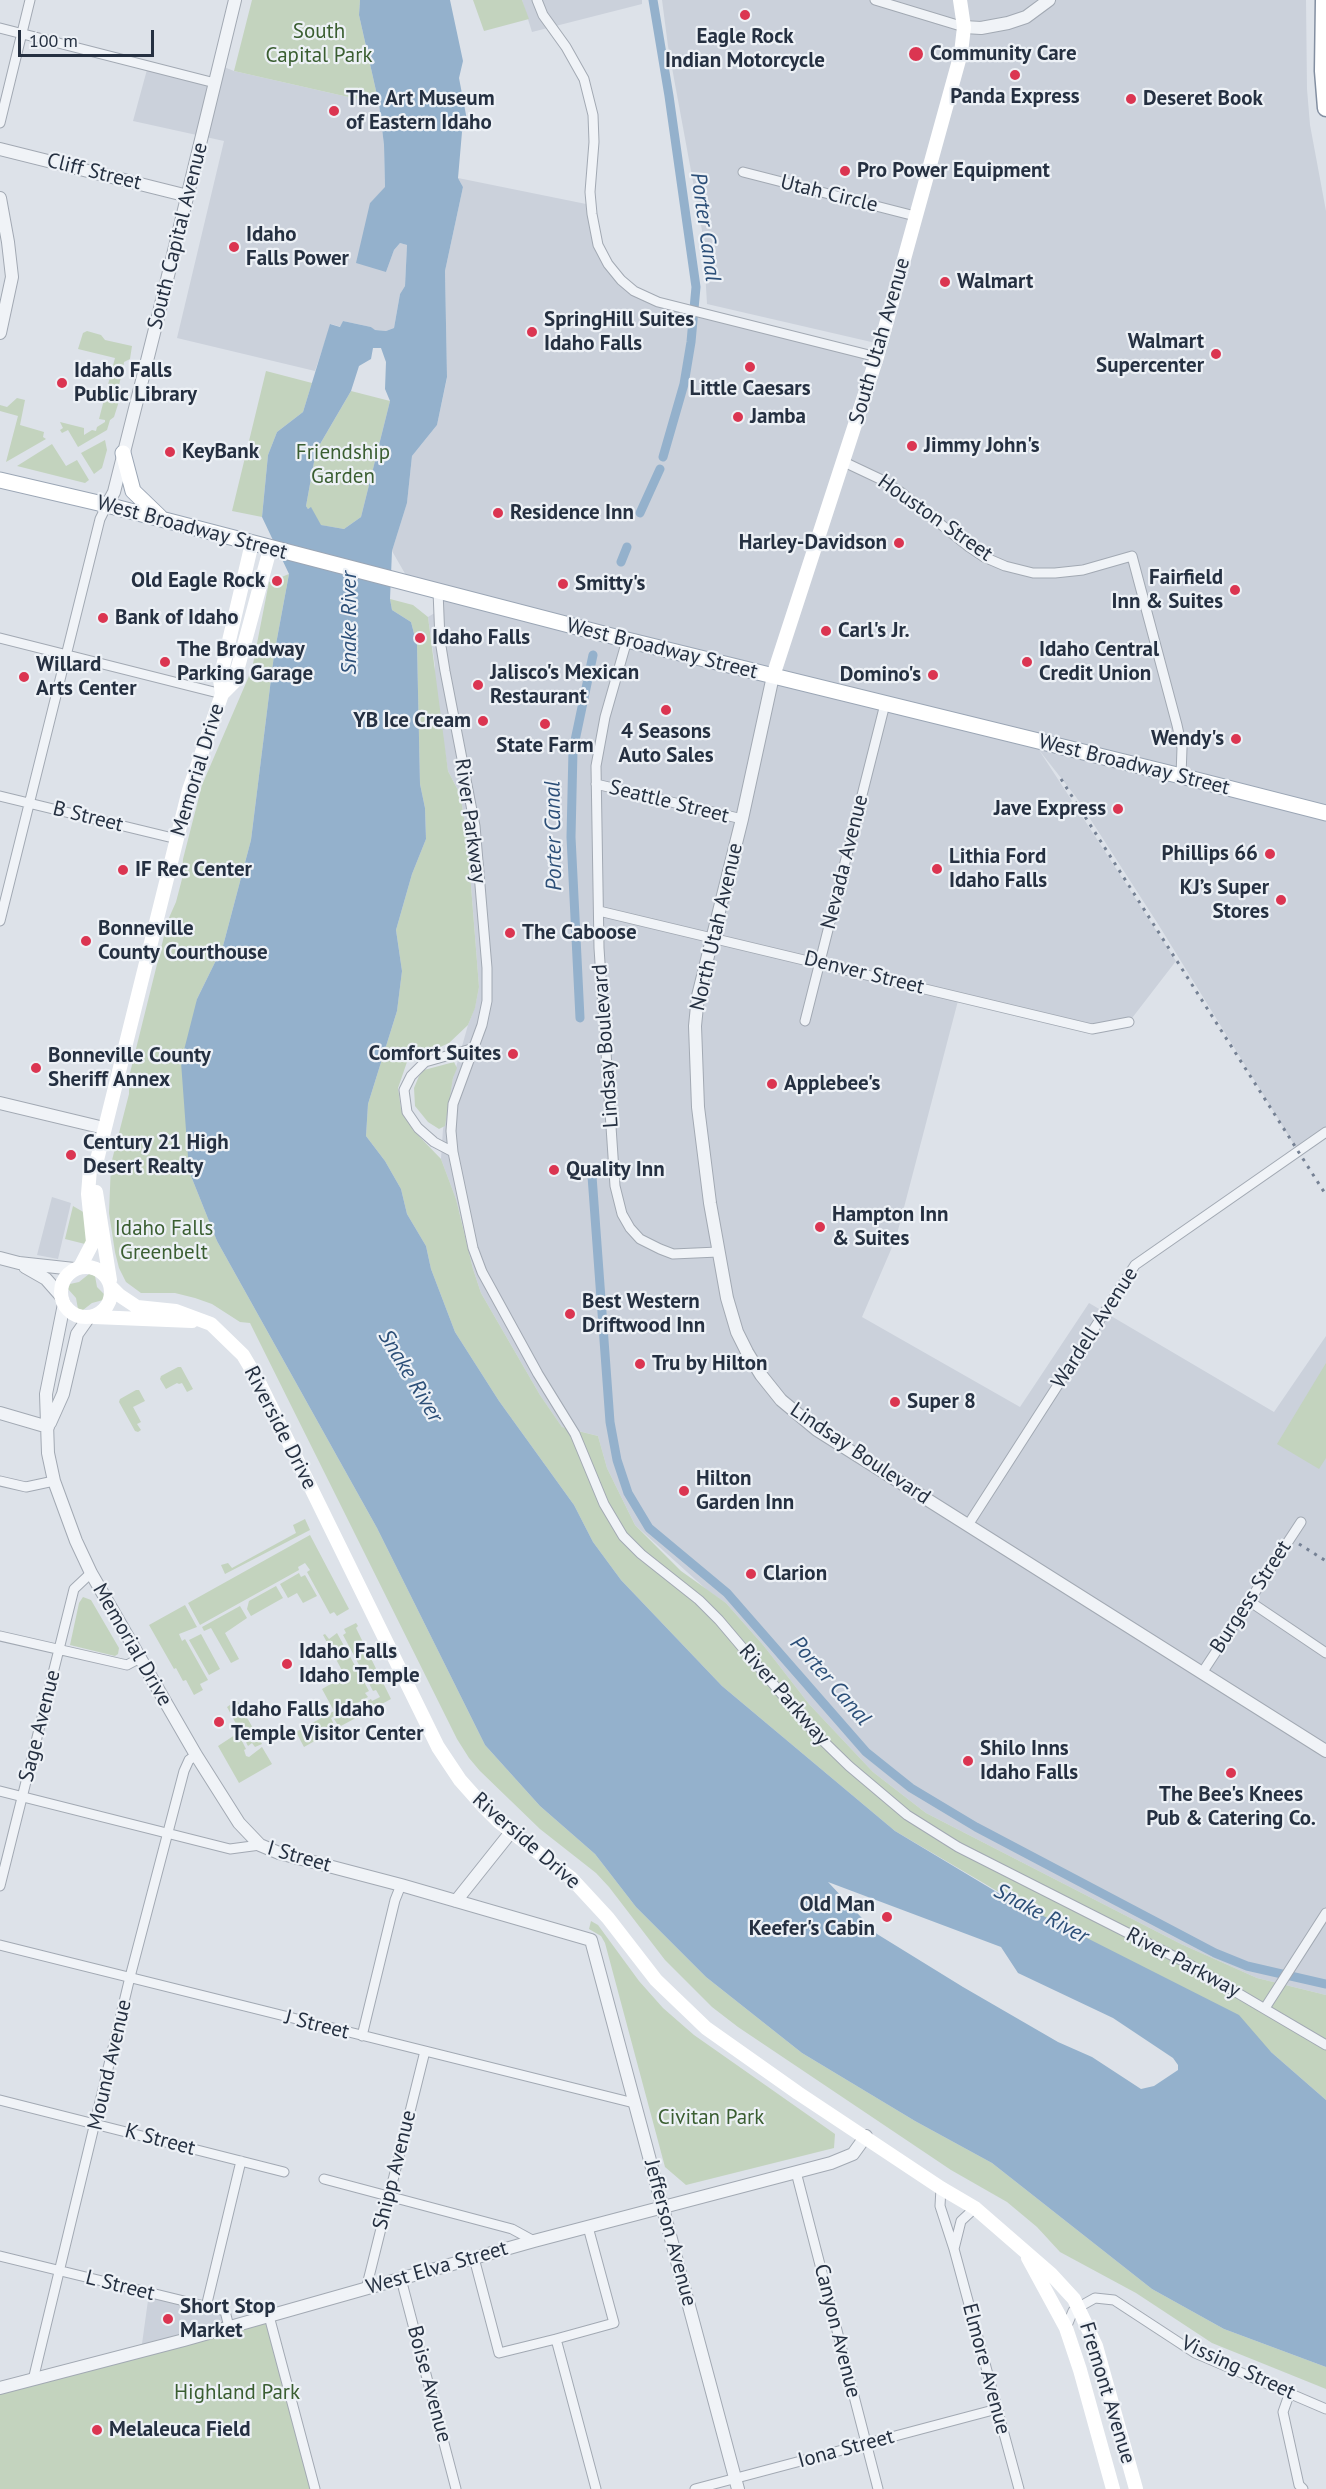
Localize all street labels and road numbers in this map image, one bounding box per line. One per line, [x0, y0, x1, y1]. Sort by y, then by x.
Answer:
street label: South Capital Avenue [143, 140, 213, 332]
street label: Cliff Street [44, 148, 144, 196]
street label: Utah Circle [778, 170, 880, 218]
street label: South Utah Avenue [844, 255, 916, 427]
street label: Houston Street [873, 469, 997, 567]
street label: West Broadway Street [94, 490, 290, 566]
street label: West Broadway Street [564, 613, 760, 685]
street label: Memorial Drive [166, 701, 230, 839]
street label: West Broadway Street [1036, 729, 1232, 801]
street label: River Parkway [449, 757, 491, 885]
street label: Seattle Street [607, 775, 731, 829]
street label: Nevada Avenue [816, 792, 874, 932]
street label: B Street [50, 796, 126, 838]
street label: North Utah Avenue [685, 841, 749, 1013]
street label: Denver Street [801, 946, 927, 1000]
street label: Lindsay Boulevard [588, 963, 624, 1129]
street label: Wardell Avenue [1046, 1263, 1144, 1393]
street label: Riverside Drive [238, 1362, 322, 1494]
street label: Lindsay Boulevard [785, 1398, 935, 1510]
street label: Burgess Street [1205, 1536, 1297, 1658]
street label: Memorial Drive [87, 1579, 177, 1711]
street label: River Parkway [733, 1639, 835, 1751]
street label: Sage Avenue [14, 1667, 66, 1785]
street label: Riverside Drive [467, 1787, 585, 1895]
street label: I Street [264, 1836, 334, 1878]
street label: River Parkway [1122, 1922, 1244, 2004]
street label: Mound Avenue [83, 1997, 137, 2133]
street label: J Street [282, 2005, 352, 2045]
street label: Shipp Avenue [368, 2108, 422, 2232]
street label: K Street [122, 2119, 198, 2161]
street label: Jefferson Avenue [638, 2157, 702, 2309]
street label: West Elva Street [363, 2236, 511, 2300]
street label: Canyon Avenue [808, 2261, 866, 2401]
street label: L Street [83, 2265, 157, 2307]
street label: Elmore Avenue [956, 2301, 1016, 2437]
street label: Fremont Avenue [1073, 2319, 1141, 2467]
street label: Boise Avenue [401, 2323, 457, 2445]
street label: Vissing Street [1177, 2331, 1299, 2405]
street label: Iona Street [795, 2424, 897, 2474]

